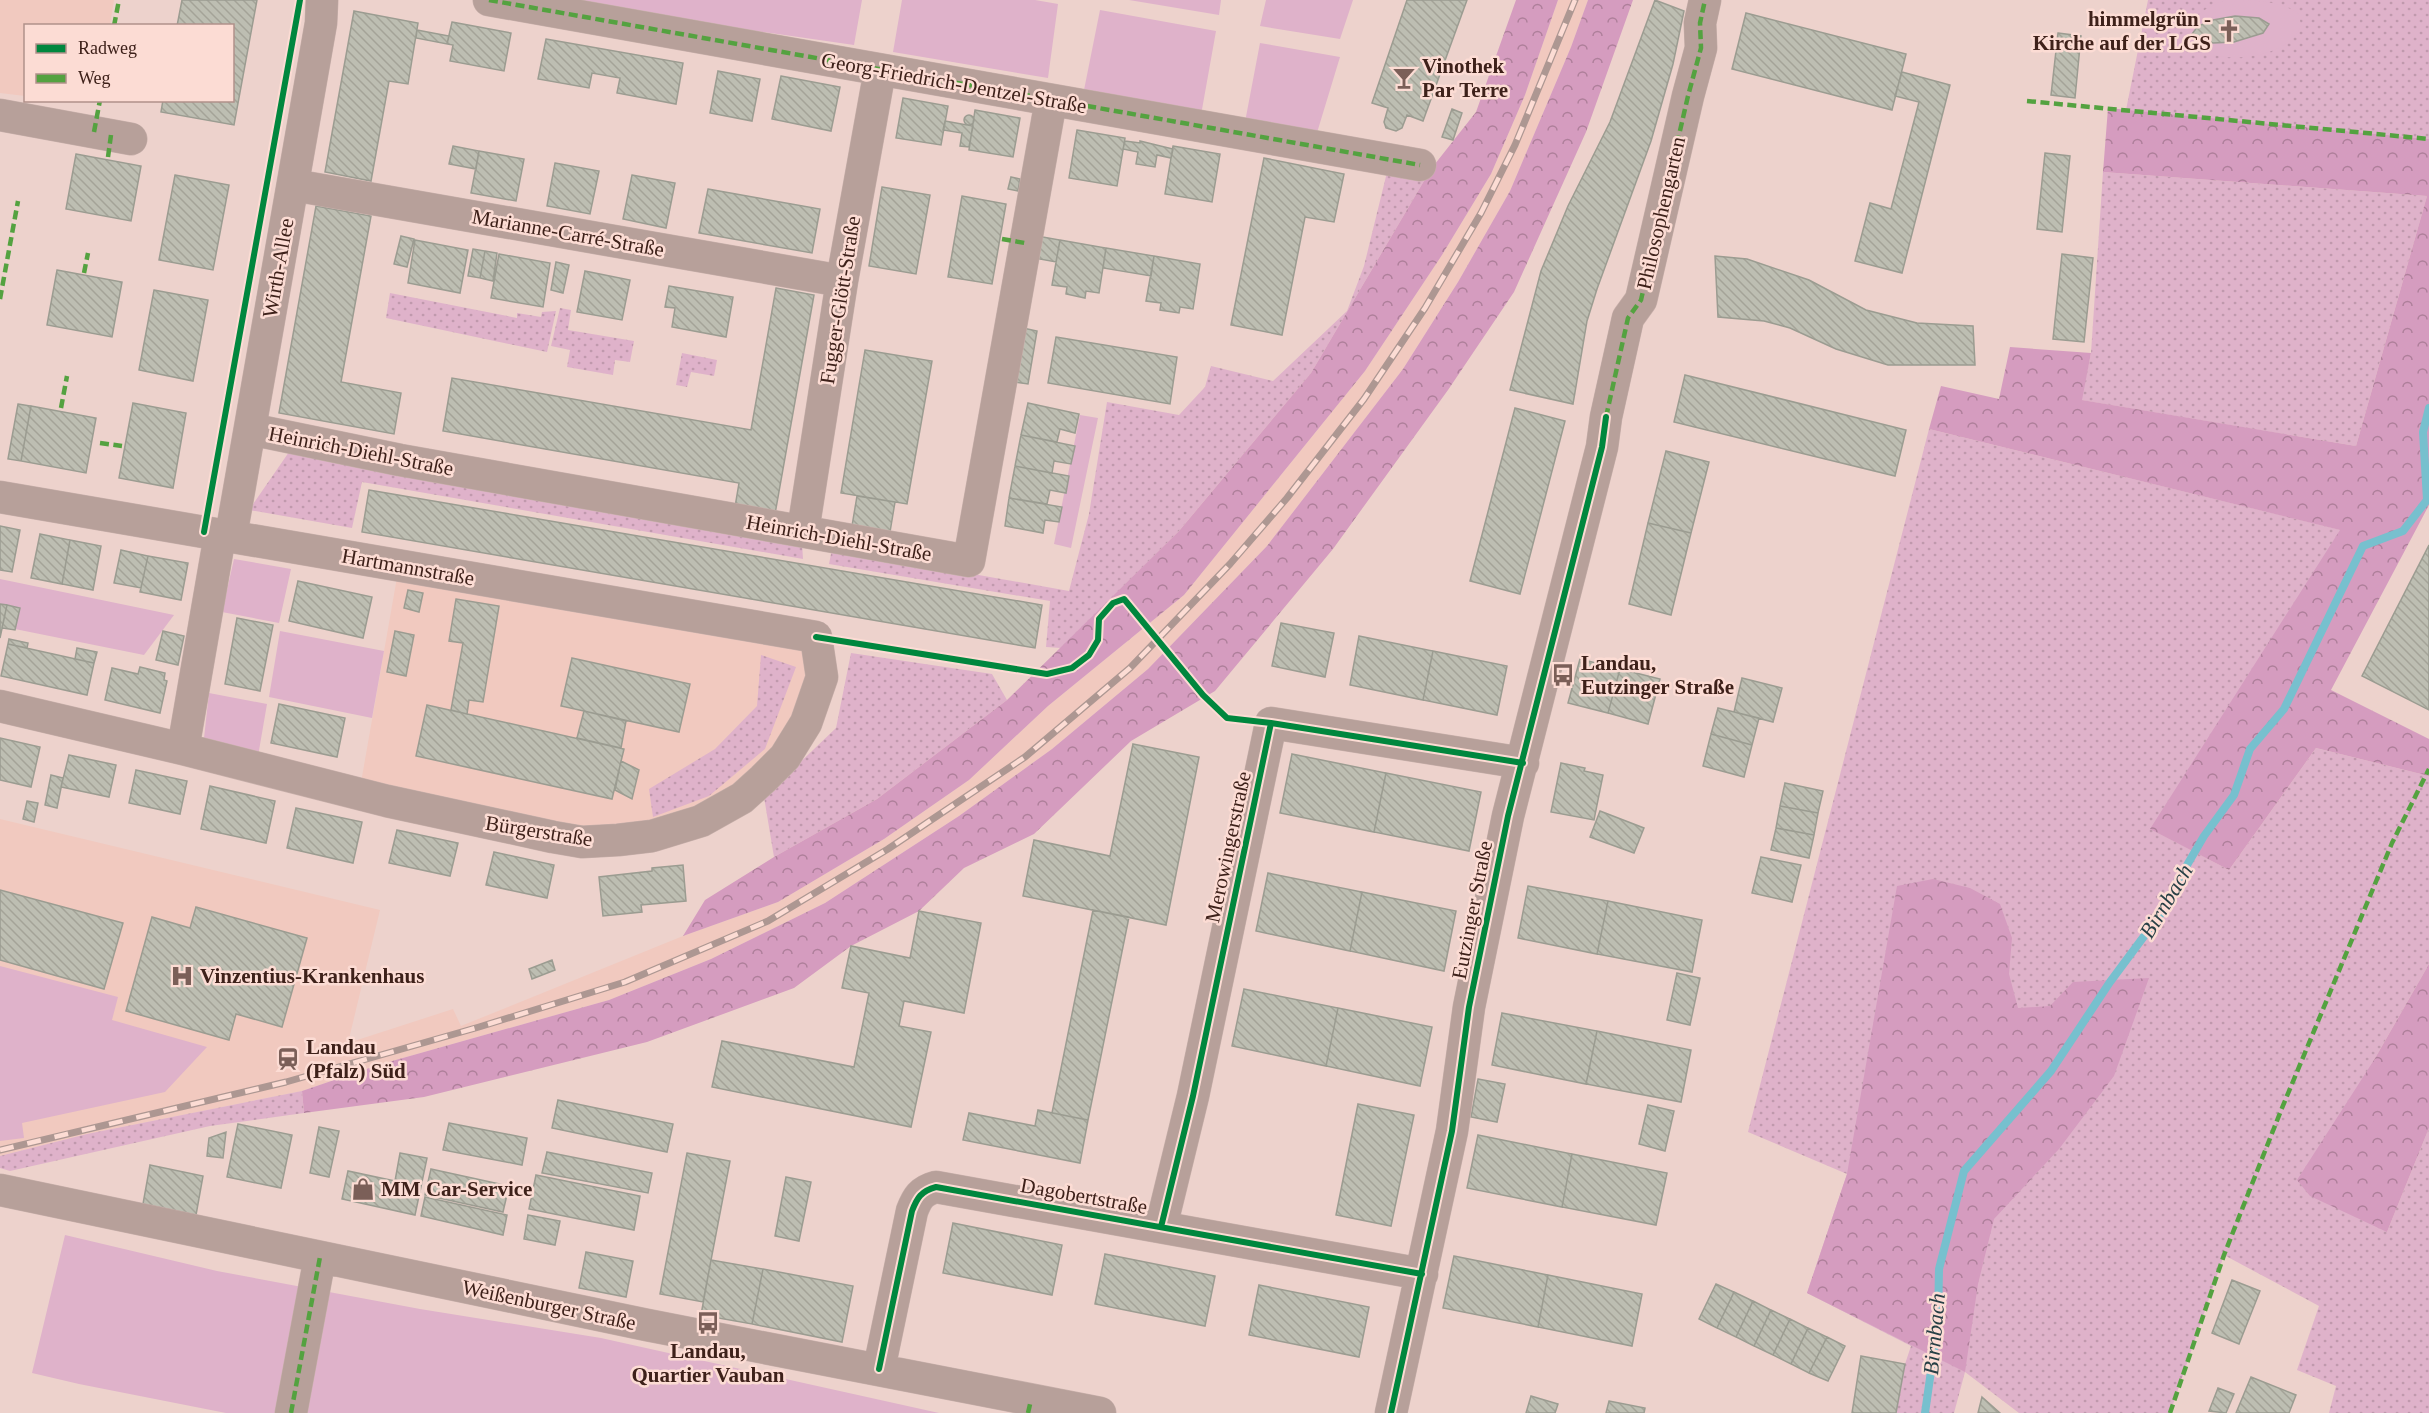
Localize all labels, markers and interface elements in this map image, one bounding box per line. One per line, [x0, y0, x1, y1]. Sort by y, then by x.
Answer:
place label: himmelgrün - Kirche auf der LGS [2033, 7, 2211, 55]
church icon: himmelgrün - Kirche auf der LGS [2216, 18, 2242, 44]
legend [24, 24, 234, 102]
text: Radweg [78, 38, 137, 58]
street label: Georg-Friedrich-Dentzel-Straße [819, 48, 1089, 118]
place label: Vinothek Par Terre [1422, 54, 1508, 102]
bar icon: Vinothek Par Terre [1391, 65, 1417, 91]
text: Weg [78, 68, 111, 88]
street label: Philosophengarten [1632, 134, 1690, 292]
street label: Marianne-Carré-Straße [470, 204, 666, 262]
street label: Fugger-Glött-Straße [815, 214, 865, 386]
street label: Wirth-Allee [257, 216, 299, 320]
street label: Heinrich-Diehl-Straße [267, 421, 455, 481]
street label: Heinrich-Diehl-Straße [744, 510, 934, 566]
street label: Hartmannstraße [340, 544, 476, 590]
place label: Landau, Eutzinger Straße [1581, 651, 1734, 699]
bus stop icon: Landau, Eutzinger Straße [1550, 662, 1576, 688]
street label: Merowingerstraße [1200, 769, 1256, 925]
street label: Bürgerstraße [484, 811, 594, 851]
street label: Eutzinger Straße [1447, 839, 1497, 981]
water label: Birnbach [2134, 859, 2198, 943]
hospital icon: Vinzentius-Krankenhaus [169, 963, 195, 989]
place label: Vinzentius-Krankenhaus [200, 964, 424, 988]
place label: Landau (Pfalz) Süd [306, 1035, 406, 1083]
station icon: Landau (Pfalz) Süd [275, 1046, 301, 1072]
street label: Dagobertstraße [1019, 1173, 1149, 1219]
shop icon: MM Car-Service [350, 1176, 376, 1202]
place label: MM Car-Service [381, 1177, 532, 1201]
street label: Weißenburger Straße [460, 1275, 638, 1335]
water label: Birnbach [1918, 1292, 1950, 1376]
bus stop icon: Landau, Quartier Vauban [695, 1310, 721, 1336]
place label: Landau, Quartier Vauban [631, 1339, 785, 1387]

